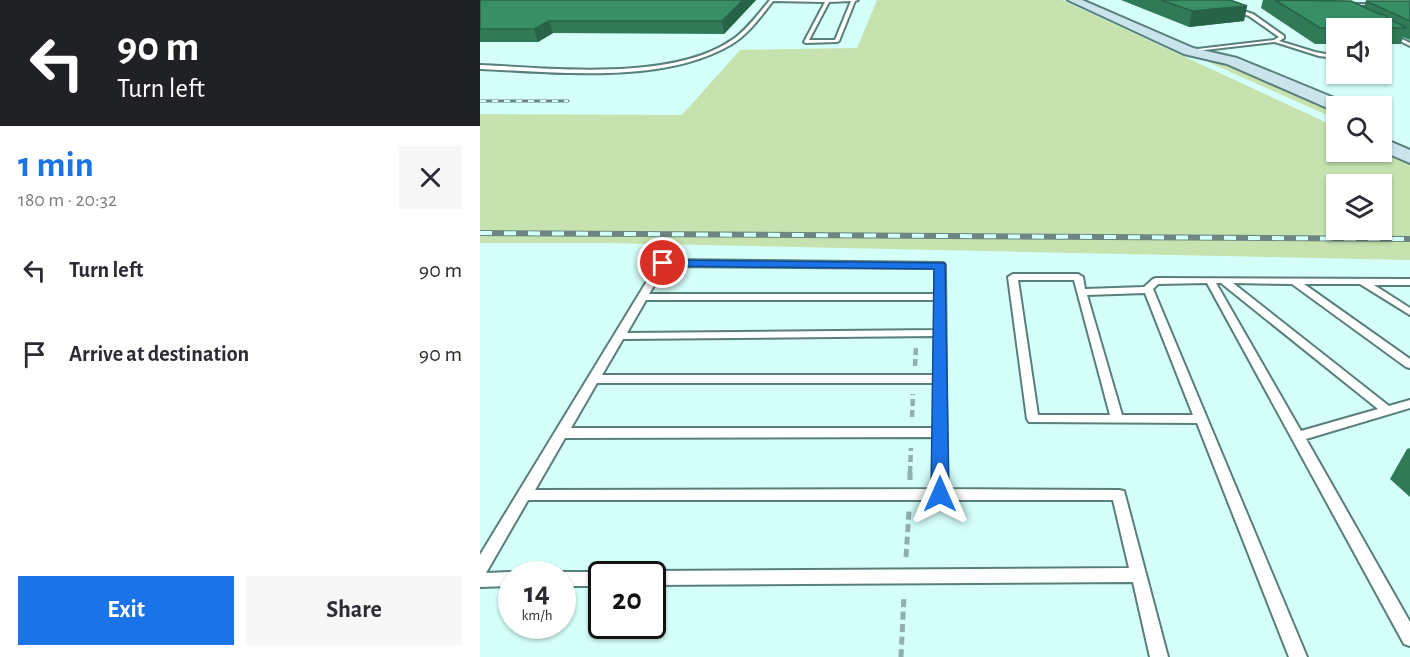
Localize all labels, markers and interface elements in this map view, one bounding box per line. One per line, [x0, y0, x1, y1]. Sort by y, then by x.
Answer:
map controls [1326, 18, 1392, 240]
button: sound [1326, 18, 1392, 84]
icon: left [18, 24, 96, 102]
text: 90 m [117, 26, 199, 68]
text: Turn left [117, 75, 205, 102]
button: search [1326, 96, 1392, 162]
button: close [399, 146, 462, 209]
text: 1 min [18, 147, 94, 183]
button: layers [1326, 174, 1392, 240]
text: 180 m · 20:32 [18, 190, 117, 210]
pin [637, 237, 688, 288]
icon: arrive [646, 246, 679, 279]
icon: left [18, 254, 51, 287]
text: Turn left [69, 259, 143, 281]
text: 90 m [419, 259, 462, 281]
icon: arrive [18, 338, 51, 371]
text: Arrive at destination [69, 343, 249, 365]
text: 90 m [419, 343, 462, 365]
position arrow [908, 462, 972, 526]
speed limit sign: 20 [588, 561, 666, 639]
button: Exit [18, 576, 234, 645]
button: Share [246, 576, 462, 645]
text: 14 [524, 578, 550, 608]
text: km/h [522, 608, 552, 623]

